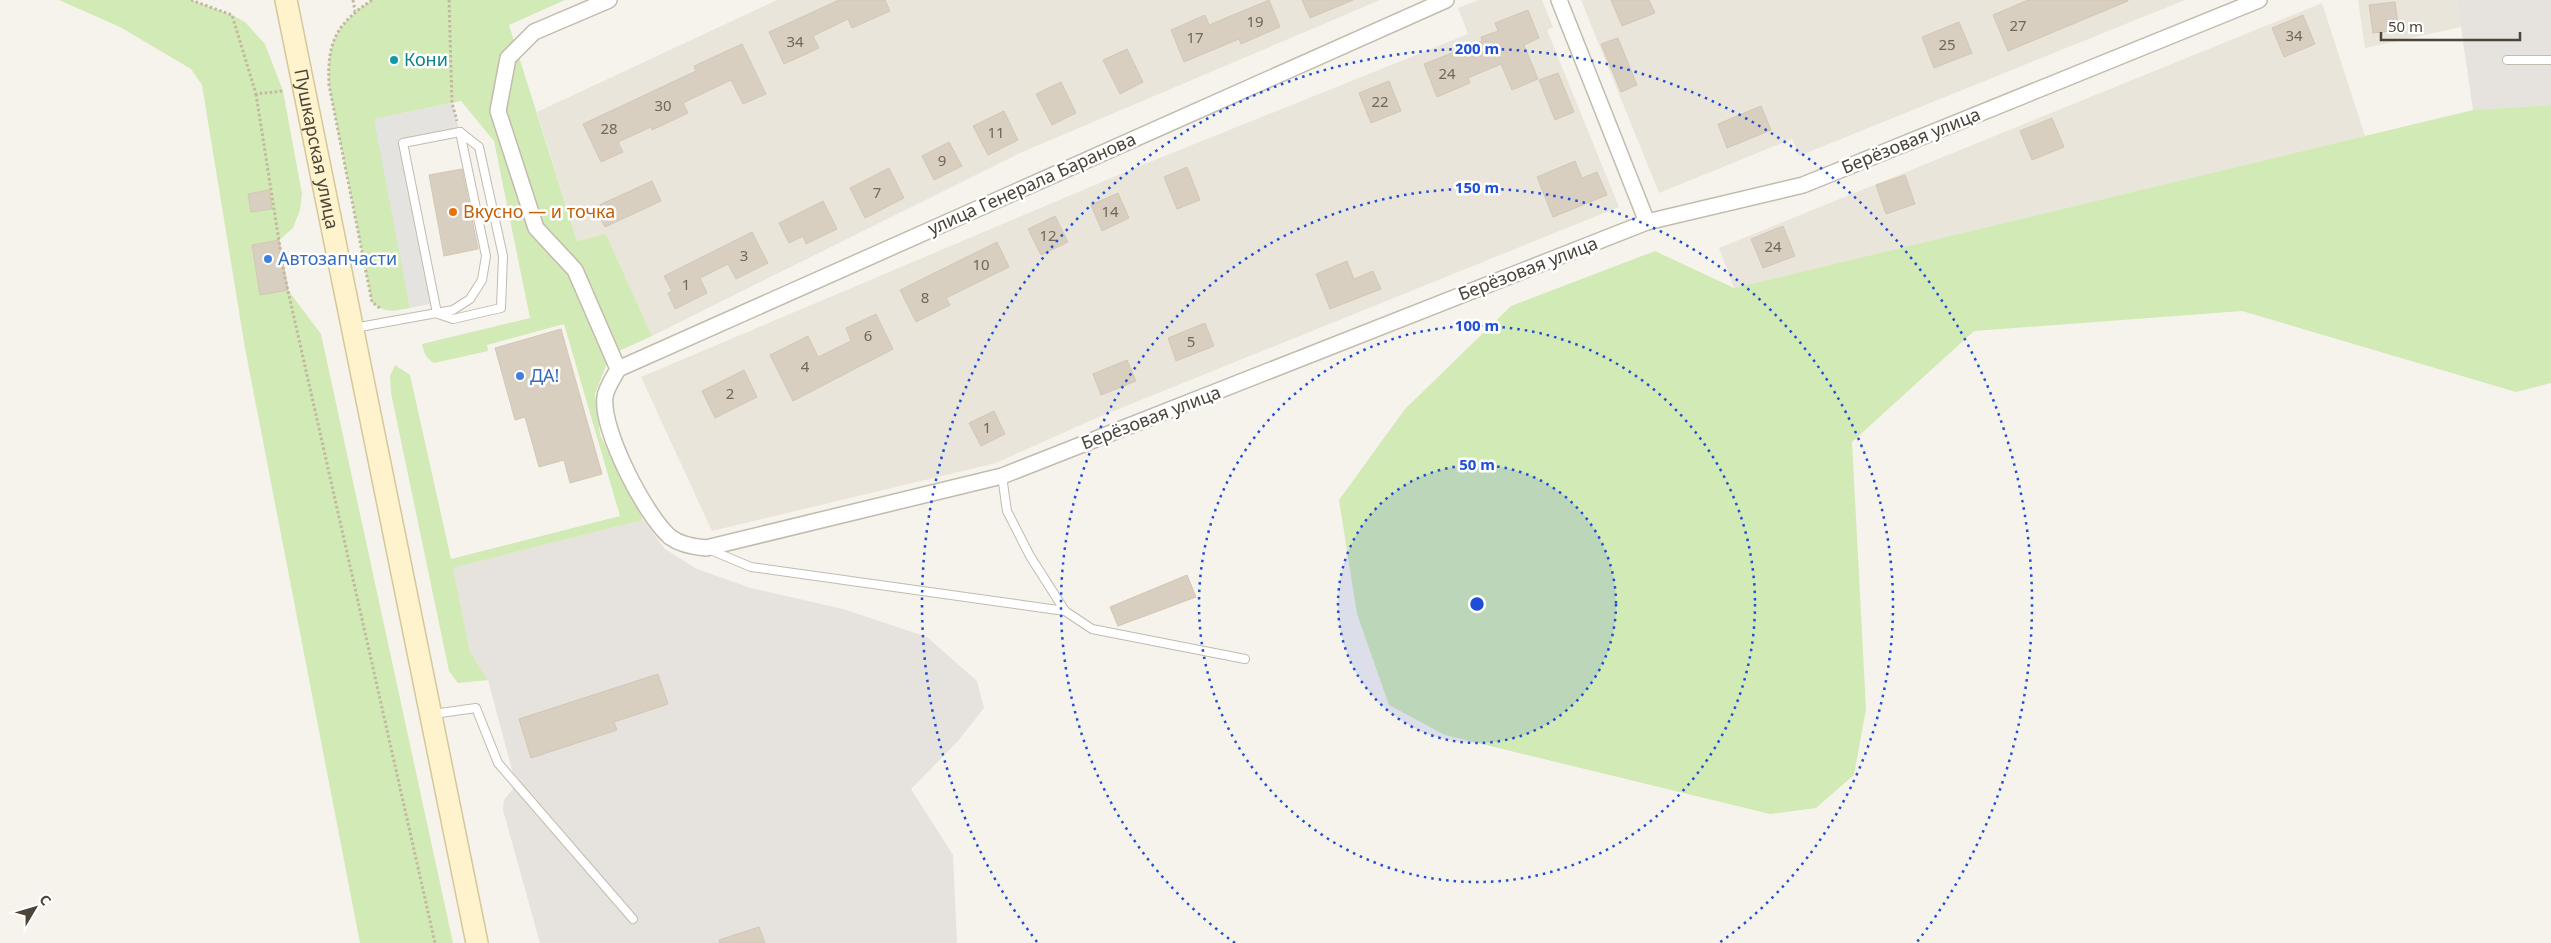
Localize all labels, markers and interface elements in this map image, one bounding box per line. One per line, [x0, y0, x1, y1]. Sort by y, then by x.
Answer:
scale bar [2381, 10, 2520, 42]
house number: 19 [1246, 11, 1264, 31]
house number: 27 [2009, 15, 2027, 35]
text: 50 m [2388, 16, 2423, 36]
house number: 34 [2285, 25, 2303, 45]
house number: 17 [1186, 27, 1204, 47]
house number: 34 [786, 31, 804, 51]
house number: 25 [1938, 34, 1956, 54]
text: 200 m [1455, 38, 1499, 58]
place label: Кони [404, 47, 448, 71]
marker: Кони [388, 54, 400, 66]
house number: 24 [1438, 63, 1456, 83]
street label: Пушкарская улица [289, 67, 345, 231]
house number: 22 [1371, 91, 1389, 111]
house number: 30 [654, 95, 672, 115]
street label: Берёзовая улица [1838, 101, 1984, 179]
house number: 28 [600, 118, 618, 138]
house number: 11 [987, 122, 1005, 142]
street label: улица Генерала Баранова [924, 126, 1139, 240]
house number: 9 [938, 150, 946, 170]
text: 150 m [1455, 177, 1499, 197]
house number: 7 [873, 182, 881, 202]
place label: Вкусно — и точка [463, 199, 615, 223]
house number: 14 [1101, 201, 1119, 221]
marker: Вкусно — и точка [447, 206, 459, 218]
house number: 12 [1039, 225, 1057, 245]
street label: Берёзовая улица [1454, 230, 1601, 306]
house number: 24 [1764, 236, 1782, 256]
house number: 3 [740, 245, 748, 265]
place label: Автозапчасти [278, 246, 397, 270]
marker: Автозапчасти [262, 253, 274, 265]
house number: 10 [972, 254, 990, 274]
house number: 1 [682, 274, 690, 294]
house number: 8 [921, 287, 929, 307]
text: 100 m [1455, 315, 1499, 335]
house number: 6 [864, 325, 872, 345]
house number: 5 [1187, 331, 1195, 351]
house number: 4 [801, 356, 810, 376]
place label: ДА! [530, 363, 559, 387]
marker: ДА! [514, 370, 526, 382]
street label: Берёзовая улица [1077, 379, 1224, 455]
house number: 2 [726, 383, 734, 403]
house number: 1 [983, 417, 991, 437]
text: 50 m [1459, 454, 1495, 474]
centre of rings [1468, 595, 1486, 613]
north arrow [10, 883, 60, 933]
text: С [35, 890, 56, 909]

